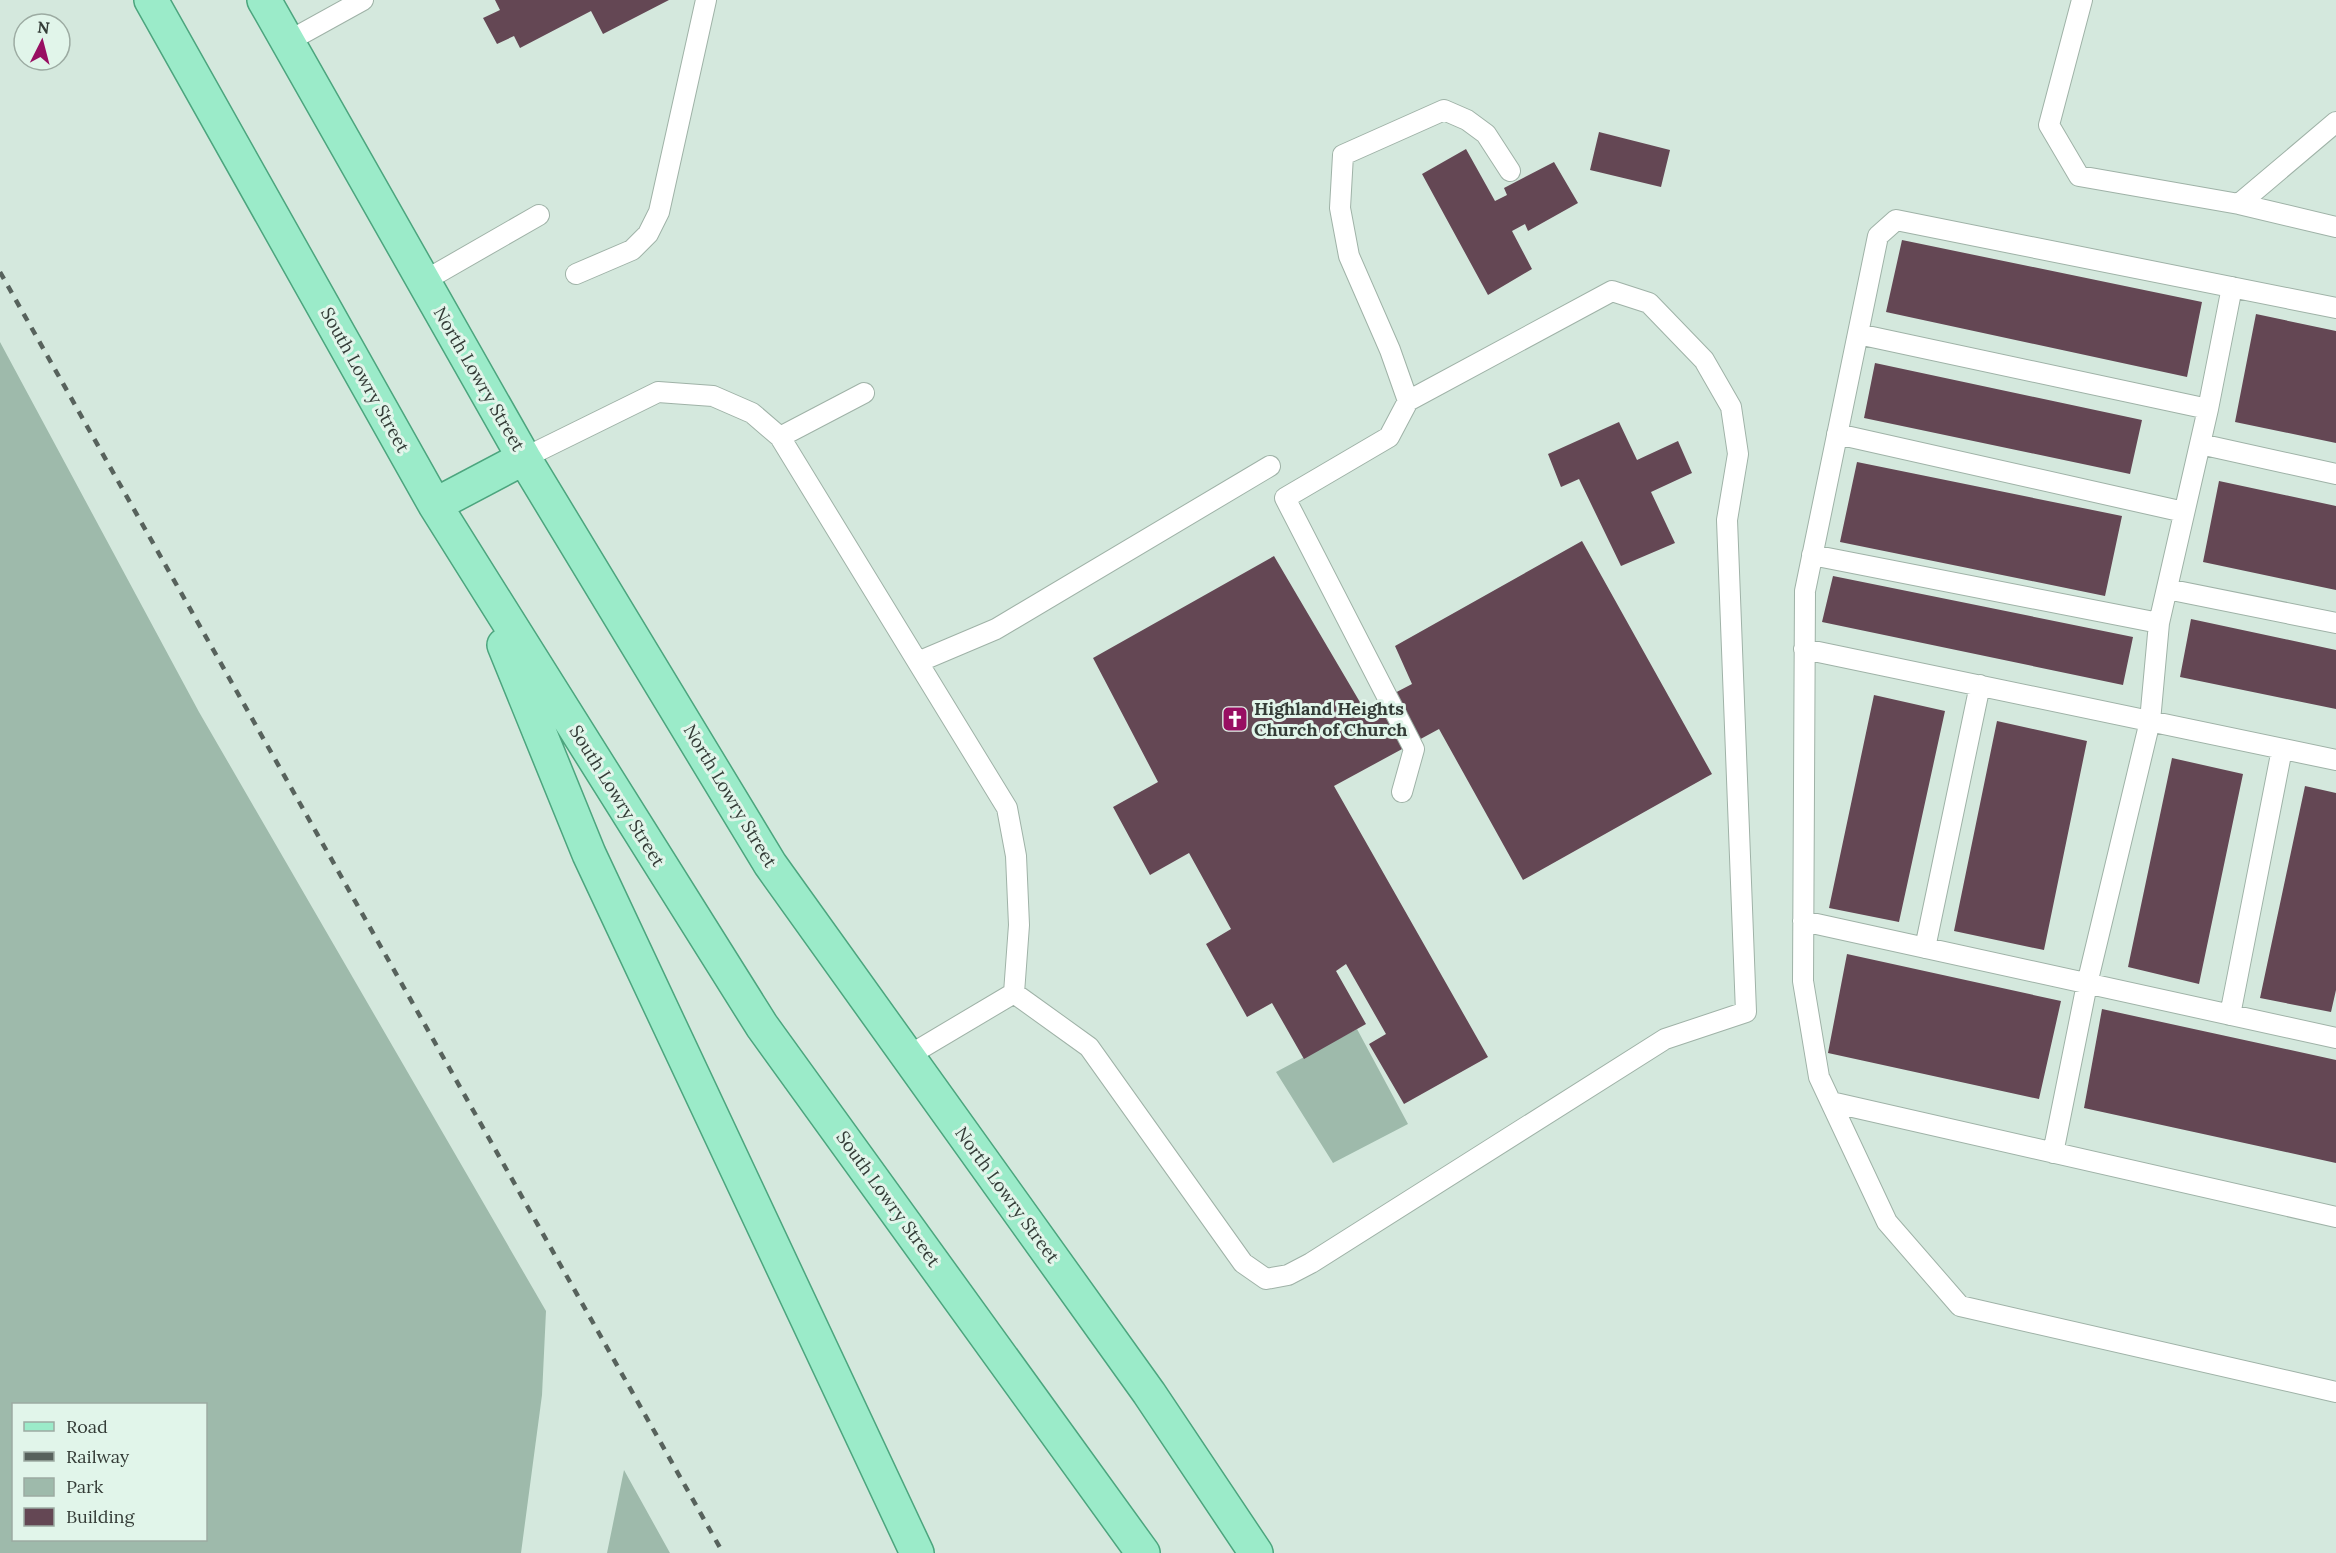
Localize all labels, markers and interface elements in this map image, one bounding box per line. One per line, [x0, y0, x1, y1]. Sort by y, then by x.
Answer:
north arrow [12, 12, 72, 72]
text: N [36, 16, 51, 38]
street label: North Lowry Street [429, 302, 530, 455]
street label: South Lowry Street [316, 303, 415, 456]
place label: Highland Heights Church of Church [1254, 697, 1407, 741]
church icon: Highland Heights Church of Church [1220, 704, 1250, 734]
street label: North Lowry Street [679, 720, 782, 872]
street label: South Lowry Street [565, 721, 670, 871]
street label: North Lowry Street [950, 1122, 1065, 1267]
street label: South Lowry Street [831, 1126, 945, 1271]
legend [12, 1403, 207, 1541]
text: Road [66, 1415, 108, 1438]
text: Railway [66, 1445, 130, 1468]
text: Park [66, 1475, 104, 1498]
text: Building [66, 1505, 136, 1528]

